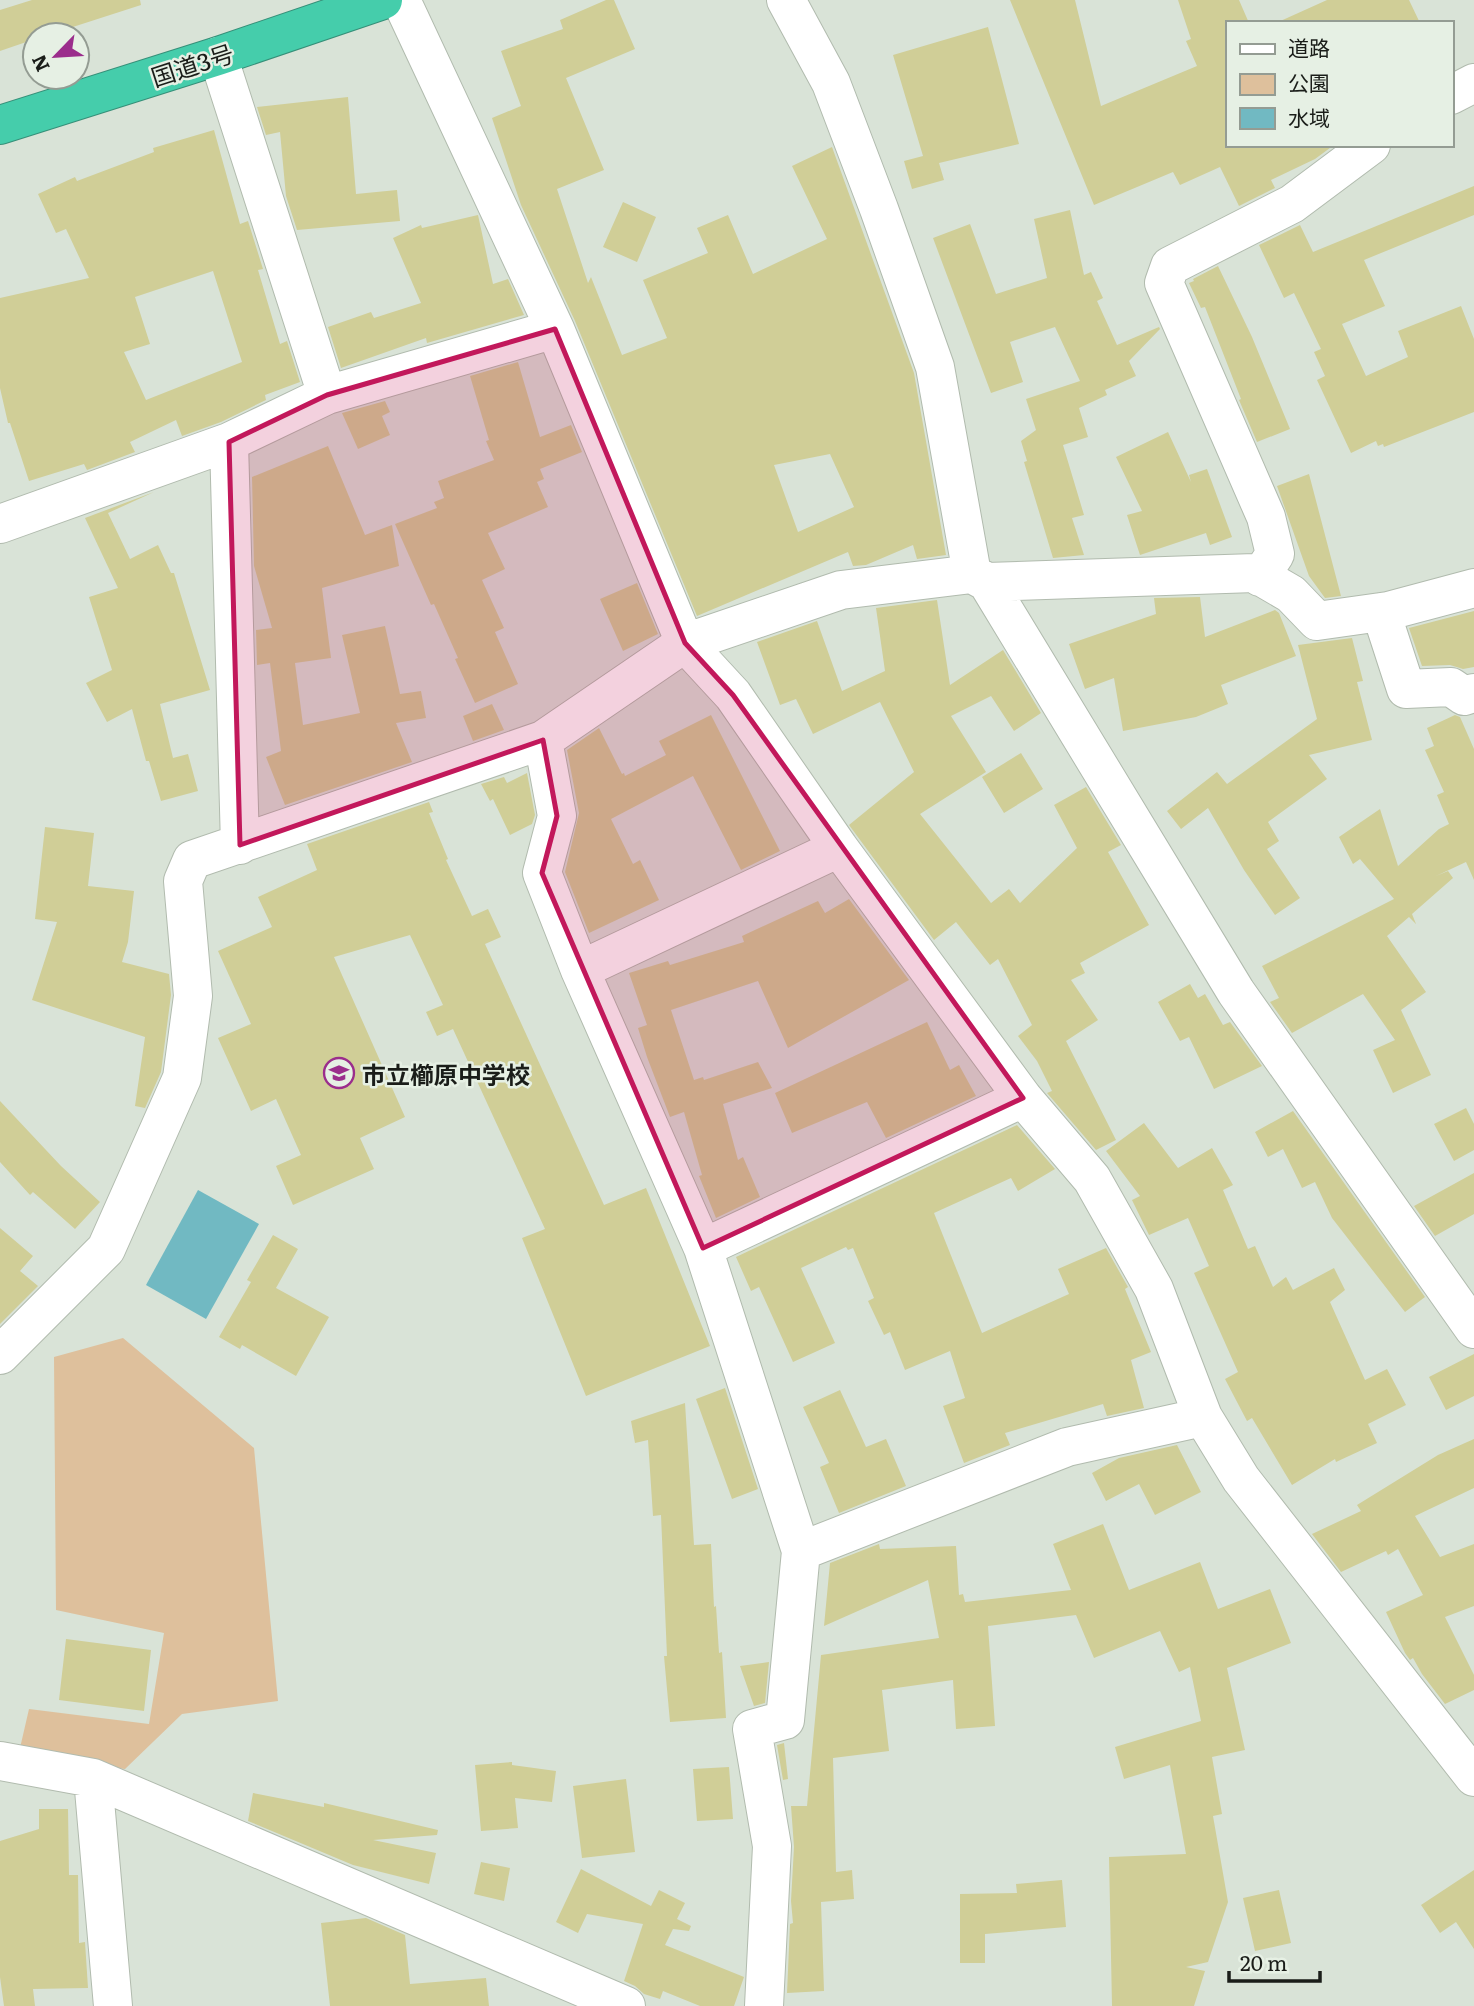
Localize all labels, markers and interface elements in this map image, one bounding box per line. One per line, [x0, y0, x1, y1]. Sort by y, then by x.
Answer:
north arrow [21, 21, 91, 91]
legend [1226, 21, 1453, 147]
text: 道路 [1288, 31, 1330, 62]
street label: 国道3号 [146, 34, 238, 94]
text: N [24, 50, 56, 77]
text: 公園 [1288, 66, 1330, 97]
text: 水域 [1288, 101, 1330, 132]
school or university icon: 市立櫛原中学校 [322, 1056, 356, 1090]
place label: 市立櫛原中学校 [362, 1056, 530, 1091]
scale bar [1229, 1940, 1320, 1984]
text: 20 m [1240, 1946, 1287, 1977]

